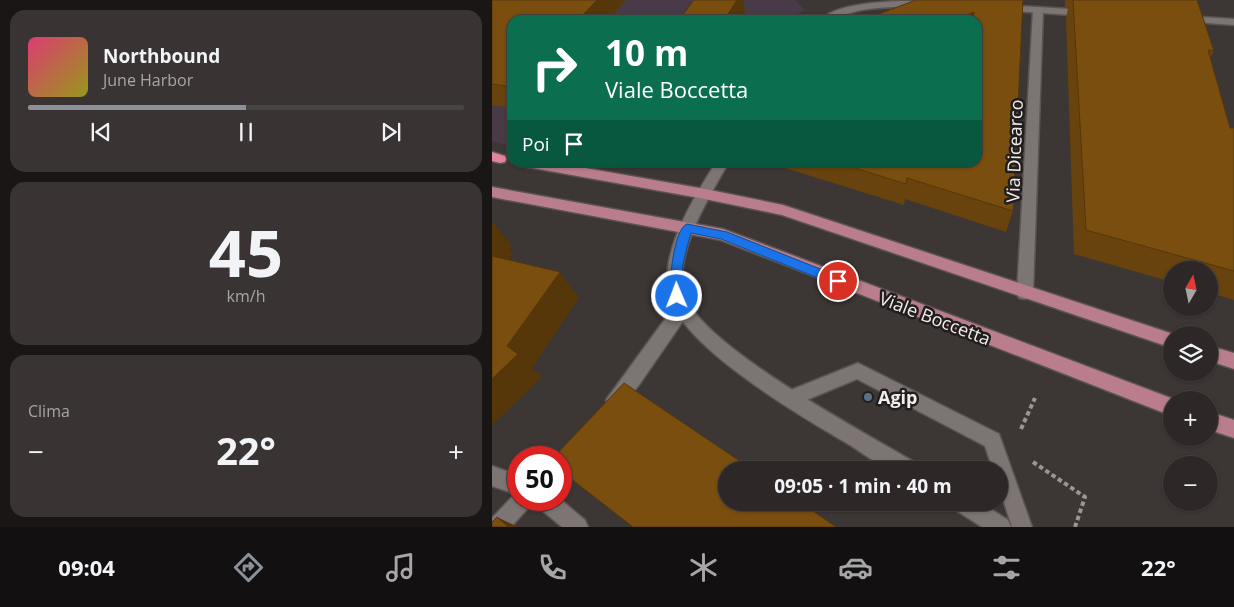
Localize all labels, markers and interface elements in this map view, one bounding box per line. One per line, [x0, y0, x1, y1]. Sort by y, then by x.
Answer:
text: 10 m [605, 29, 688, 76]
icon: right [522, 35, 587, 100]
text: Northbound [103, 43, 220, 69]
text: June Harbor [103, 69, 193, 91]
text: Viale Boccetta [605, 74, 748, 104]
street label: Via Dicearco [1000, 99, 1028, 203]
icon: previous [87, 118, 115, 146]
icon: pause [232, 118, 260, 146]
icon: next [377, 118, 405, 146]
icon: arrive [560, 130, 588, 158]
text: Poi [522, 131, 550, 157]
text: 45 [209, 208, 283, 296]
pin [817, 260, 859, 302]
north arrow [1163, 261, 1218, 316]
map controls [1163, 261, 1218, 511]
icon: arrive [824, 267, 852, 295]
position arrow [650, 269, 702, 321]
text: km/h [227, 285, 265, 307]
street label: Viale Boccetta [876, 286, 994, 350]
button: layers [1163, 326, 1218, 381]
place label: Agip [878, 385, 917, 409]
marker: Agip [862, 391, 874, 403]
button: + [1163, 391, 1218, 446]
text: Clima [28, 400, 70, 422]
text: 22° [216, 424, 276, 476]
text: − [28, 432, 44, 470]
text: + [448, 432, 464, 470]
speed limit sign: 50 [507, 446, 572, 511]
button: − [1163, 456, 1218, 511]
text: 09:05 · 1 min · 40 m [774, 473, 952, 499]
icon: directions [231, 550, 266, 585]
icon: music [383, 550, 418, 585]
icon: phone [535, 550, 570, 585]
icon: climate [686, 550, 721, 585]
icon: car [838, 550, 873, 585]
icon: filters [989, 550, 1024, 585]
text: 09:04 [58, 552, 115, 582]
text: 22° [1141, 552, 1176, 582]

